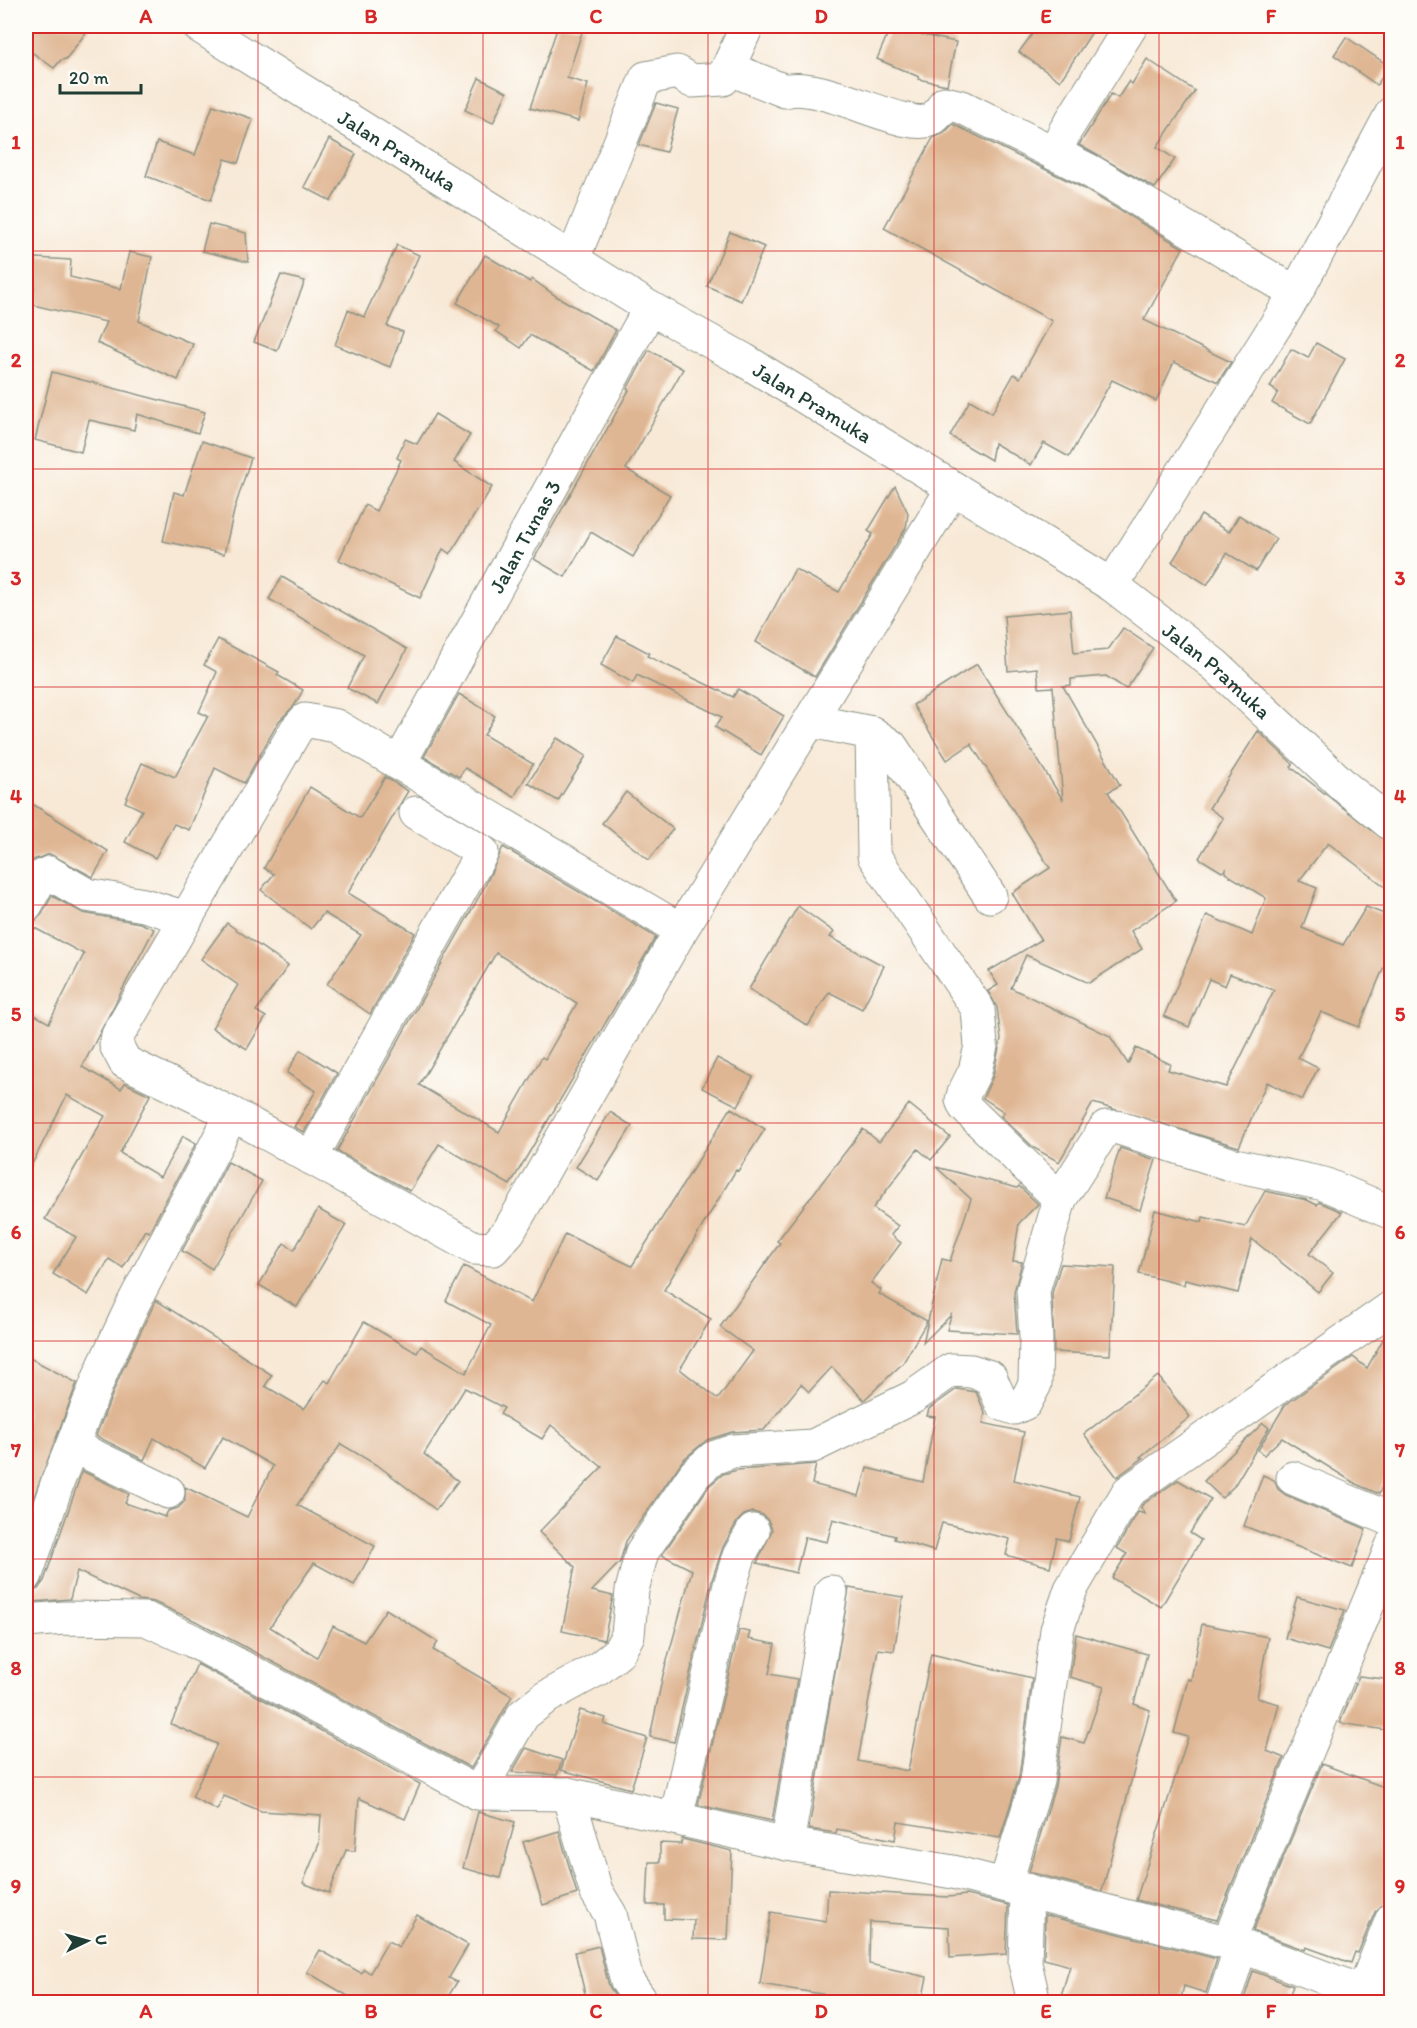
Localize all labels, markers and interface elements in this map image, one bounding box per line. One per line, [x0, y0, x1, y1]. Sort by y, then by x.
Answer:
text: A [139, 4, 153, 28]
text: B [365, 4, 378, 28]
text: C [590, 4, 603, 28]
text: D [814, 4, 828, 28]
text: E [1040, 4, 1052, 28]
text: F [1266, 4, 1277, 28]
scale bar [60, 57, 141, 95]
text: 20 m [69, 67, 109, 89]
street label: Jalan Pramuka [334, 104, 461, 196]
text: 1 [11, 130, 21, 154]
text: 1 [1395, 130, 1405, 154]
text: 2 [11, 348, 22, 372]
text: 2 [1395, 348, 1406, 372]
street label: Jalan Pramuka [749, 356, 877, 448]
street label: Jalan Tunas 3 [483, 475, 565, 597]
text: 3 [11, 566, 22, 590]
text: 3 [1395, 566, 1406, 590]
street label: Jalan Pramuka [1158, 617, 1276, 724]
text: 4 [10, 784, 22, 808]
text: 4 [1394, 784, 1406, 808]
text: 5 [11, 1002, 22, 1026]
text: 5 [1395, 1002, 1406, 1026]
text: 6 [11, 1220, 22, 1244]
text: 6 [1395, 1220, 1406, 1244]
text: 7 [10, 1438, 21, 1462]
text: 7 [1394, 1438, 1405, 1462]
text: 8 [11, 1656, 22, 1680]
text: 8 [1395, 1656, 1406, 1680]
text: 9 [11, 1874, 21, 1898]
text: 9 [1395, 1874, 1405, 1898]
north arrow [57, 1911, 117, 1971]
text: U [92, 1934, 111, 1946]
text: A [139, 1999, 153, 2023]
text: B [365, 1999, 378, 2023]
text: C [590, 1999, 603, 2023]
text: D [814, 1999, 828, 2023]
text: E [1040, 1999, 1052, 2023]
text: F [1266, 1999, 1277, 2023]

